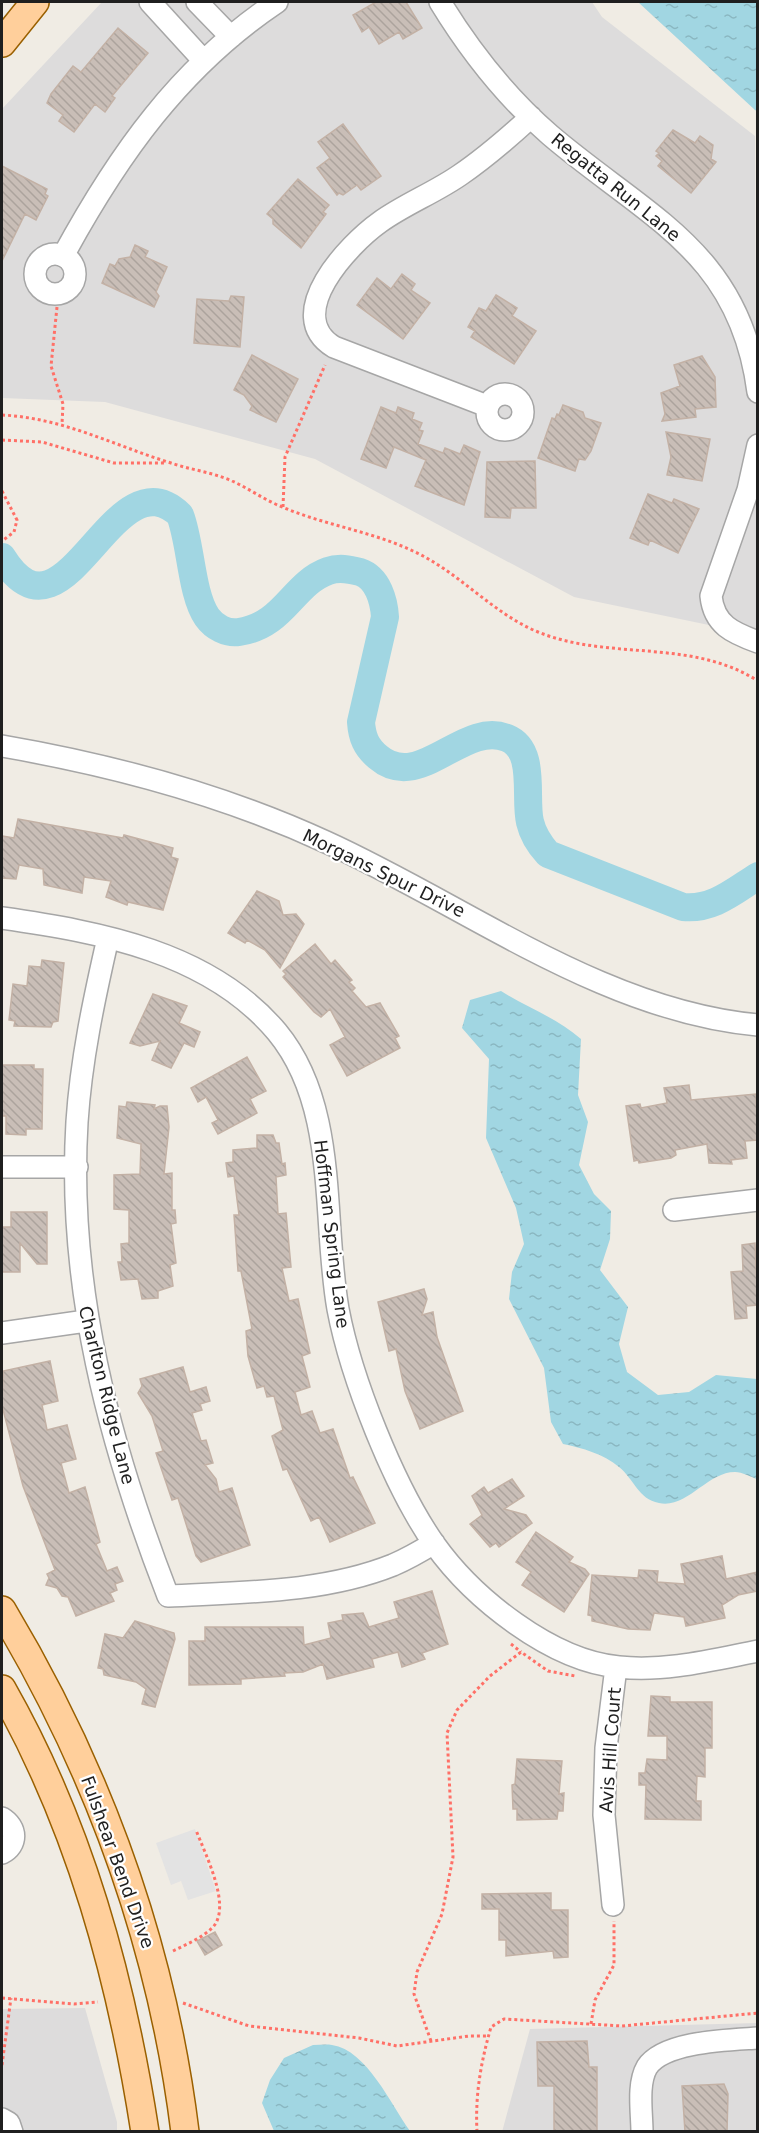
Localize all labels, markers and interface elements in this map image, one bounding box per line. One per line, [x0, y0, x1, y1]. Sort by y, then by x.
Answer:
street label: Regatta Run Lane [547, 129, 685, 245]
street label: Morgans Spur Drive [299, 825, 469, 921]
street label: Hoffman Spring Lane [310, 1138, 354, 1330]
street label: Charlton Ridge Lane [75, 1304, 139, 1486]
street label: Avis Hill Court [595, 1687, 625, 1813]
street label: Fulshear Bend Drive [77, 1773, 159, 1951]

